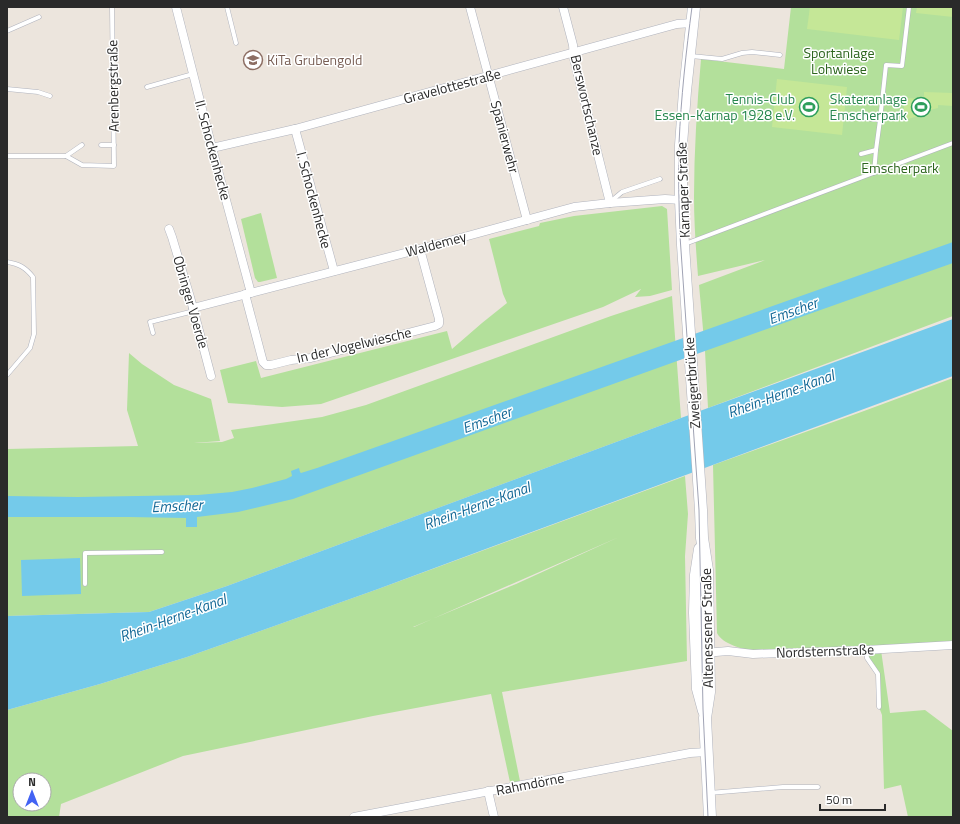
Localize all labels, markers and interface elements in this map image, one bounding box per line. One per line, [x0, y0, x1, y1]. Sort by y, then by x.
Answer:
street label: Arenbergstraße [101, 40, 124, 132]
park label: Sportanlage Lohwiese [803, 42, 875, 79]
school or university icon: KiTa Grubengold [242, 49, 264, 71]
place label: KiTa Grubengold [267, 49, 362, 70]
street label: Berswortschanze [566, 52, 609, 157]
street label: Gravelottestraße [401, 62, 503, 109]
place label: Tennis-Club Essen-Karnap 1928 e.V. [654, 88, 795, 125]
place label: Skateranlage Emscherpark [830, 88, 907, 125]
sports icon: Tennis-Club Essen-Karnap 1928 e.V. [798, 96, 820, 118]
sports icon: Skateranlage Emscherpark [910, 96, 932, 118]
street label: II. Schockenhecke [190, 97, 237, 202]
street label: Spanierwehr [486, 98, 525, 176]
street label: Karnaper Straße [670, 142, 695, 238]
street label: I. Schockenhecke [291, 149, 338, 251]
park label: Emscherpark [861, 157, 939, 178]
street label: Waldemey [403, 225, 469, 262]
street label: Obringer Voerde [168, 253, 215, 351]
water label: Emscher [765, 290, 823, 330]
street label: In der Vogelwiesche [295, 321, 413, 368]
street label: Zweigertbrücke [678, 337, 705, 429]
water label: Rhein-Herne-Kanal [724, 363, 839, 423]
water label: Emscher [459, 399, 517, 439]
water label: Rhein-Herne-Kanal [420, 475, 535, 535]
water label: Emscher [151, 493, 205, 518]
street label: Altenessener Straße [695, 568, 718, 688]
water label: Rhein-Herne-Kanal [116, 587, 231, 647]
street label: Nordsternstraße [776, 638, 874, 663]
street label: Rahmdörne [494, 767, 566, 800]
north arrow [12, 772, 52, 812]
text: N [28, 774, 36, 790]
scale bar [820, 786, 885, 812]
text: 50 m [826, 790, 852, 809]

